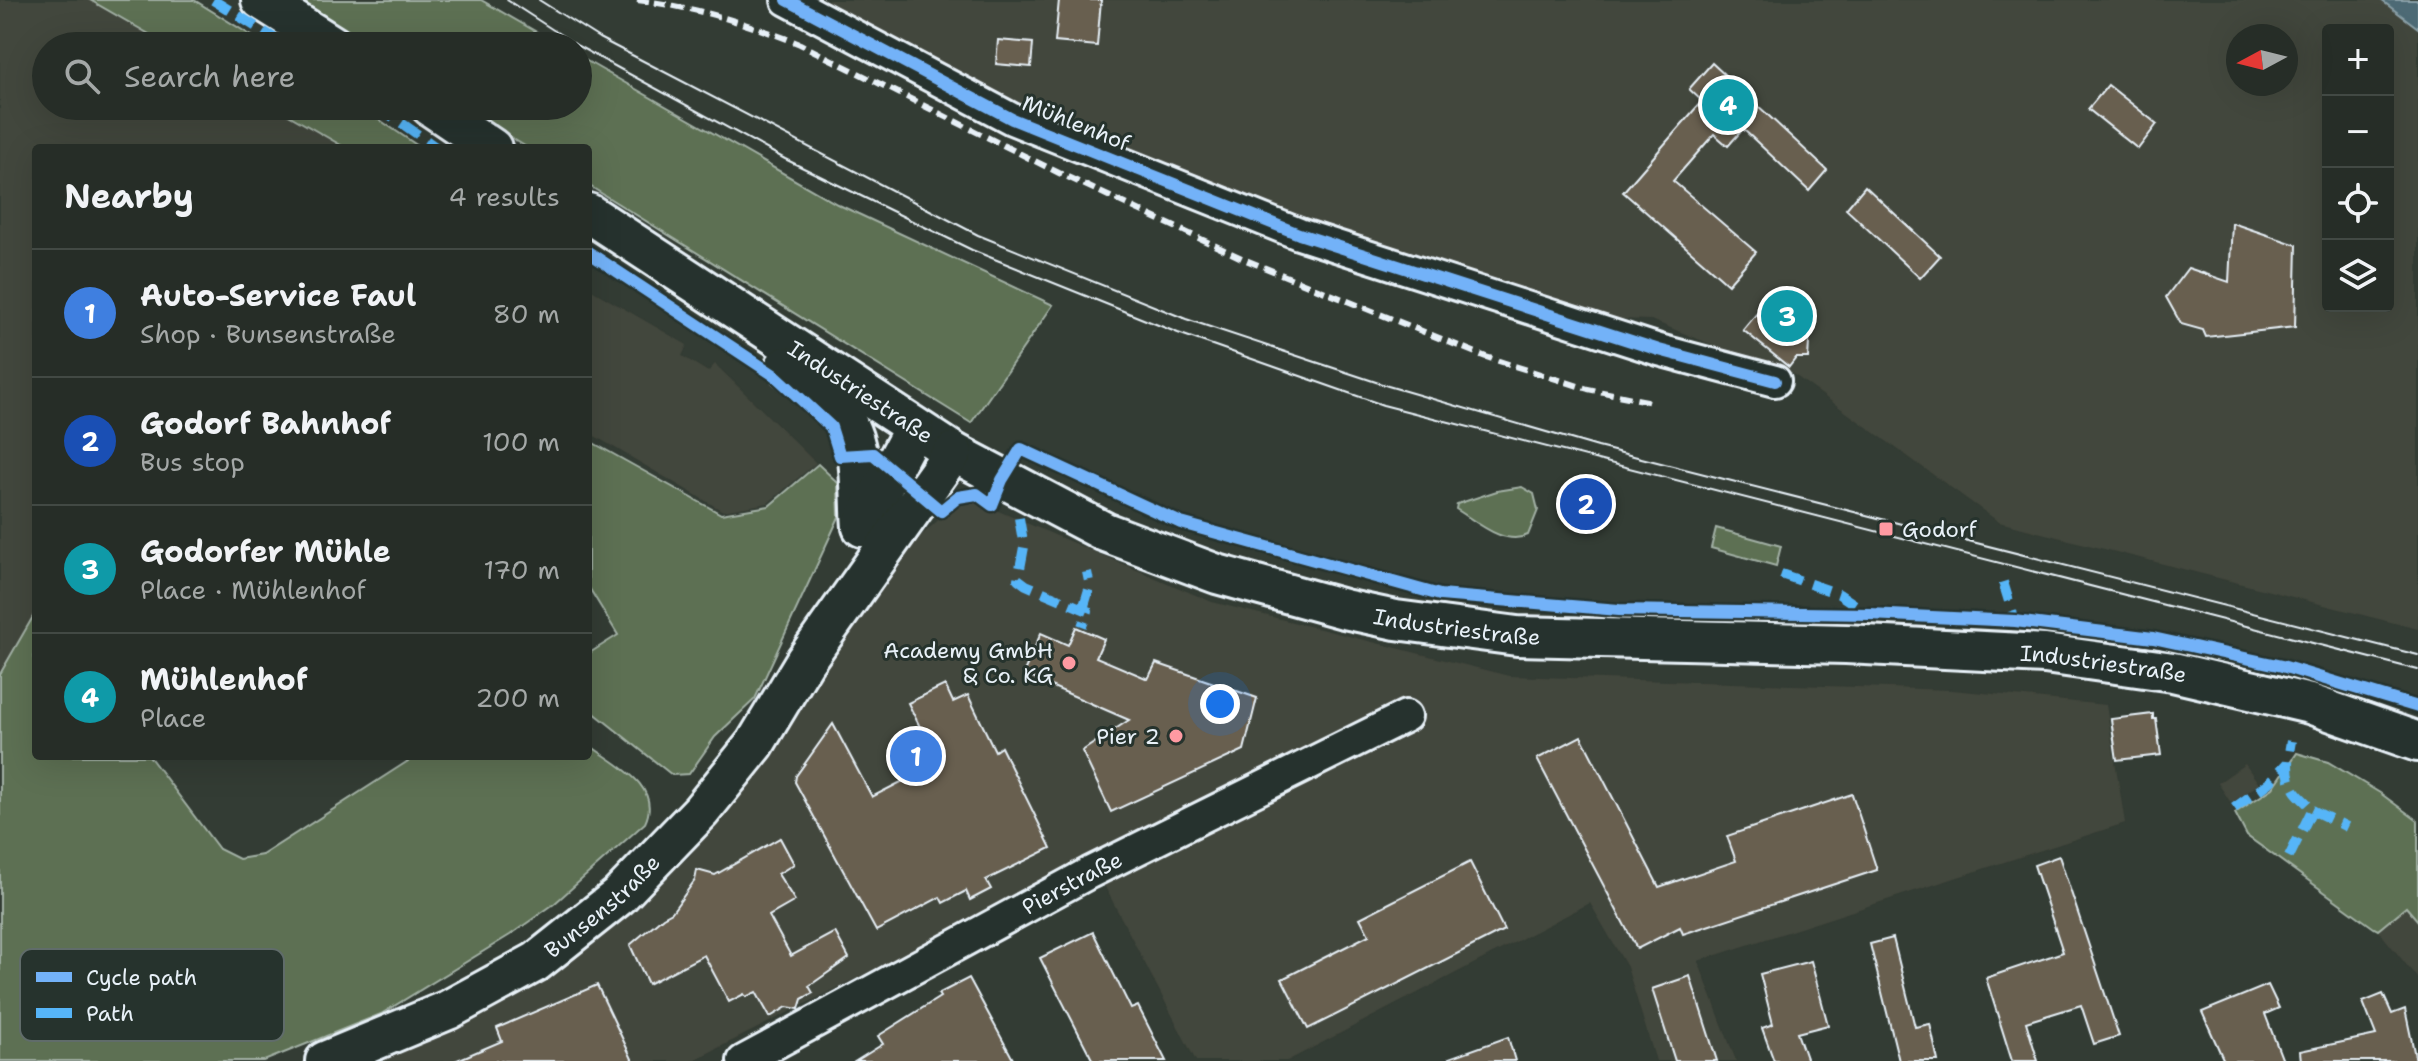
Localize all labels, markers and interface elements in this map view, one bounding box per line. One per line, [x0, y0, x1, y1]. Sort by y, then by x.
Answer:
north arrow [2226, 24, 2298, 96]
map controls [2322, 24, 2394, 312]
button: + [2322, 24, 2394, 96]
search box [32, 32, 592, 120]
icon: search [60, 54, 104, 98]
text: Search here [124, 56, 295, 97]
pin: 4 [1702, 75, 1754, 135]
street label: Mühlenhof [1018, 88, 1135, 158]
button: − [2322, 96, 2394, 168]
button: locate [2322, 168, 2394, 240]
text: Nearby [64, 173, 194, 219]
text: 4 results [448, 179, 560, 214]
button: layers [2322, 240, 2394, 312]
text: Auto-Service Faul [140, 275, 416, 316]
pin: 3 [1761, 286, 1813, 346]
text: 1 [84, 296, 96, 331]
text: 80 m [493, 296, 560, 331]
text: Shop · Bunsenstraße [140, 316, 396, 351]
street label: Industriestraße [783, 333, 939, 450]
text: Godorf Bahnhof [140, 403, 391, 444]
text: 2 [81, 424, 99, 459]
text: 100 m [482, 424, 560, 459]
text: Bus stop [140, 444, 245, 479]
pin: 2 [1560, 474, 1612, 534]
place label: Godorf [1902, 515, 1978, 544]
marker: Godorf [1877, 520, 1895, 538]
text: Godorfer Mühle [140, 531, 391, 572]
text: 3 [81, 552, 99, 587]
text: 170 m [483, 552, 560, 587]
text: Place · Mühlenhof [140, 572, 366, 607]
street label: Industriestraße [1371, 601, 1541, 651]
place label: Academy GmbH & Co. KG [883, 636, 1053, 690]
street label: Industriestraße [2019, 638, 2190, 689]
marker: Academy GmbH & Co. KG [1060, 654, 1078, 672]
text: Mühlenhof [140, 659, 308, 700]
text: 4 [81, 680, 99, 715]
text: 200 m [475, 680, 560, 715]
your location [1200, 684, 1240, 724]
text: Place [140, 700, 206, 735]
place label: Pier 2 [1096, 722, 1160, 751]
pin: 1 [890, 726, 942, 786]
marker: Pier 2 [1167, 727, 1185, 745]
street label: Pierstraße [1017, 845, 1127, 921]
street label: Bunsenstraße [538, 848, 666, 964]
legend [20, 949, 284, 1041]
text: Cycle path [86, 963, 197, 992]
text: Path [86, 999, 134, 1028]

